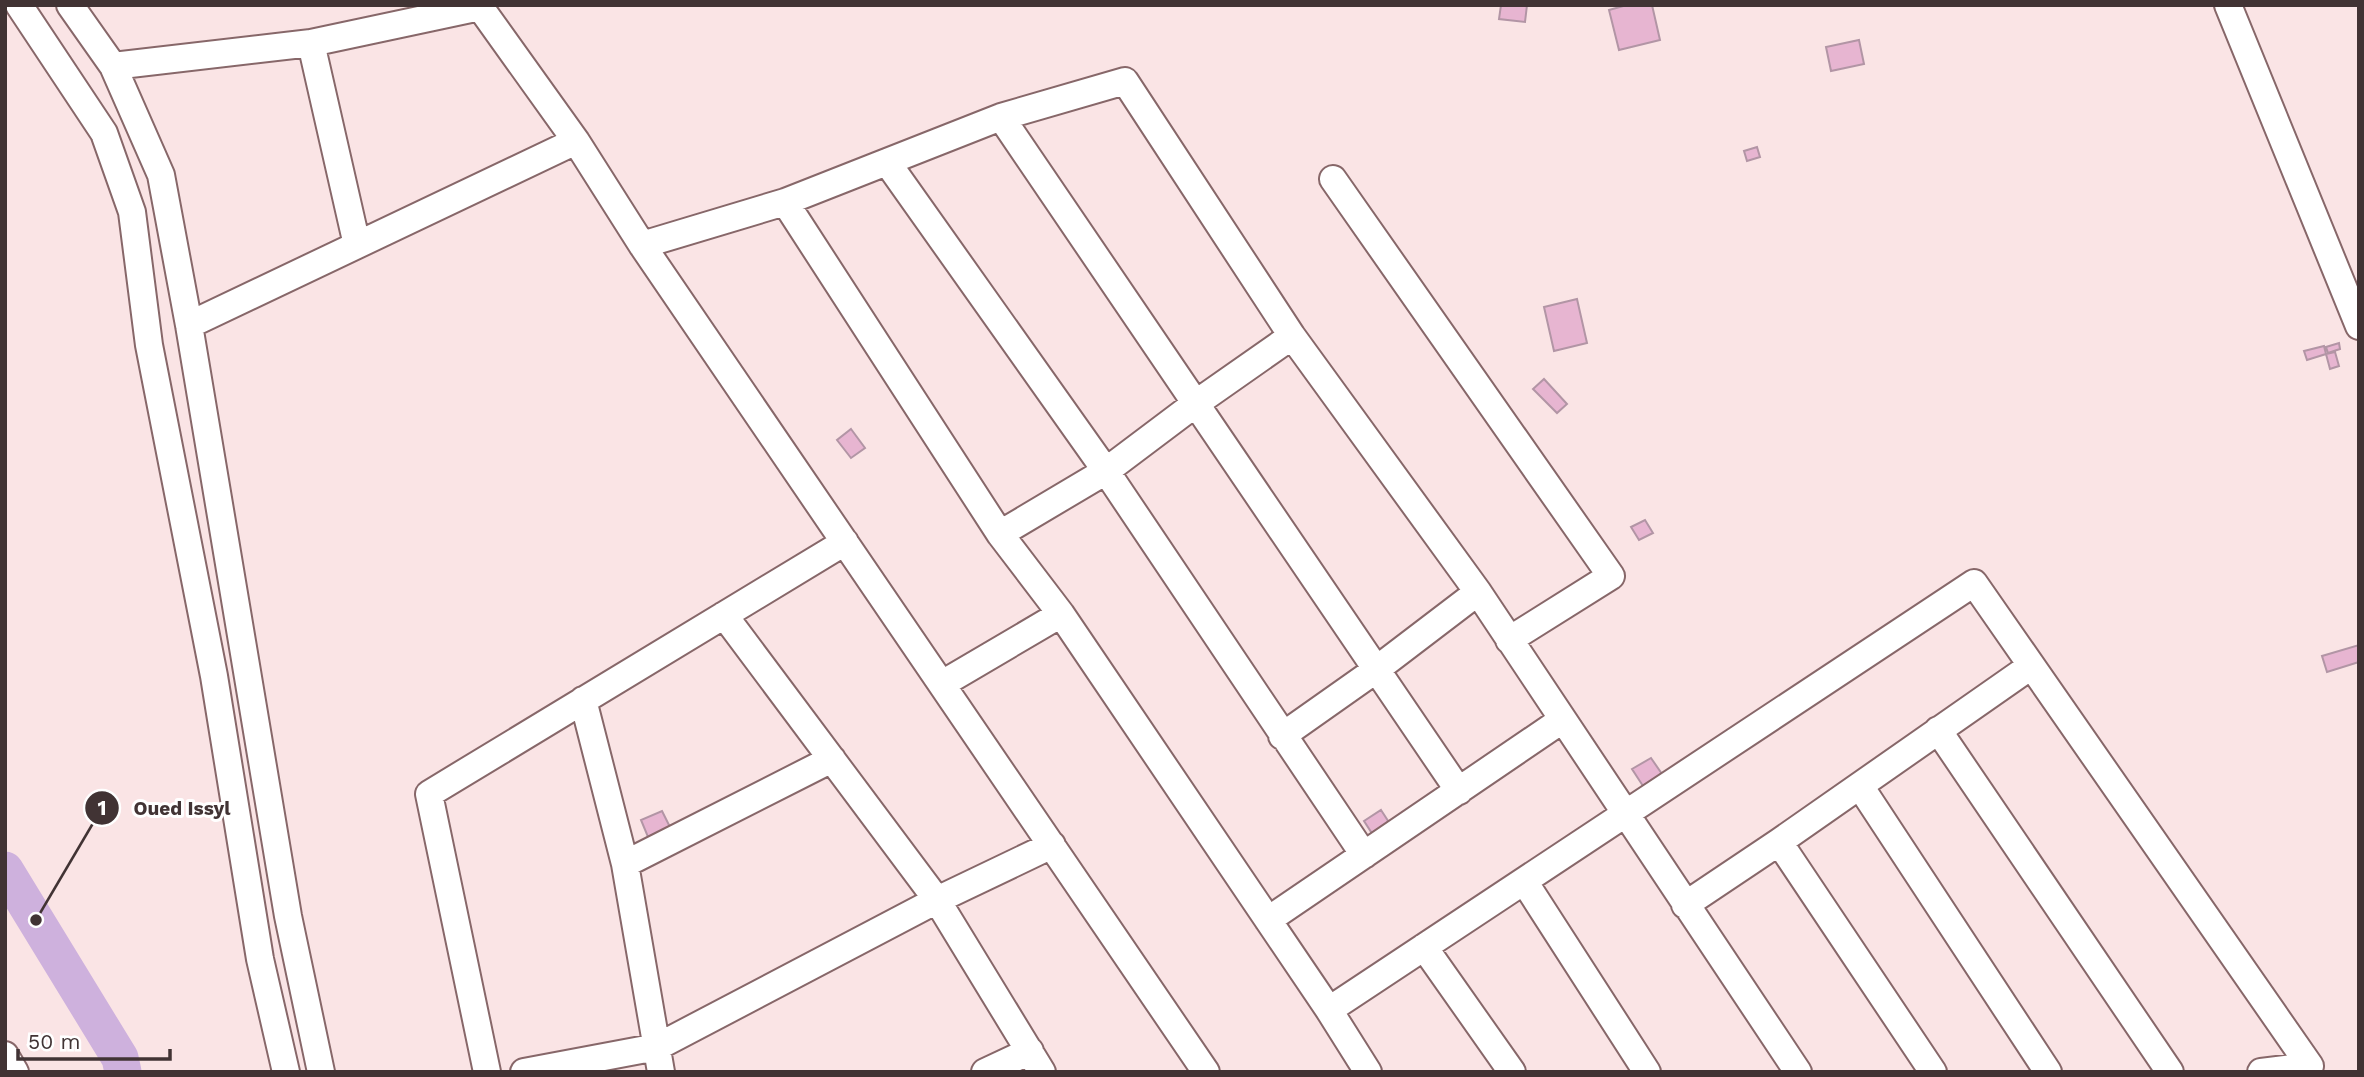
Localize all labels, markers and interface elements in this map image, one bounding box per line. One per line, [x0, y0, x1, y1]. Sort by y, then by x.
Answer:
callout: Oued Issyl [84, 788, 244, 828]
text: 1 [97, 795, 107, 820]
text: Oued Issyl [133, 797, 231, 820]
scale bar [18, 1018, 170, 1062]
text: 50 m [28, 1029, 80, 1054]

